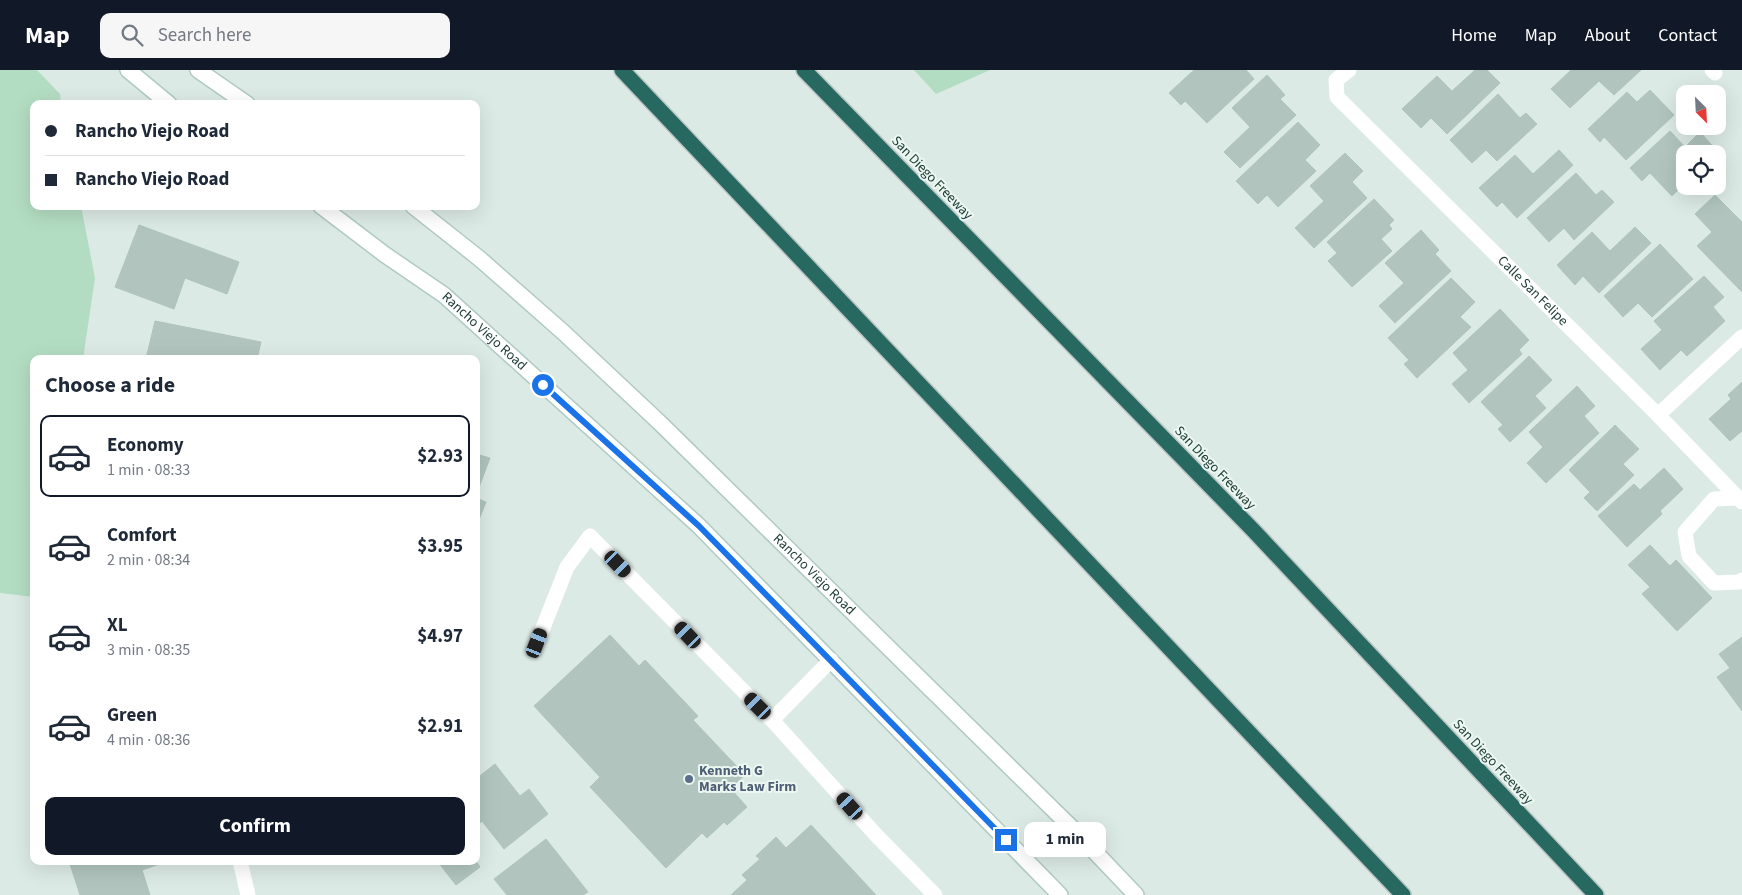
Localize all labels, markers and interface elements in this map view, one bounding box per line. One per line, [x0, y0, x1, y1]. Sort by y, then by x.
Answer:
search box [100, 13, 450, 58]
text: Map [25, 18, 70, 53]
icon: search [118, 21, 146, 49]
text: Search here [158, 22, 251, 49]
text: Home [1451, 23, 1497, 48]
text: Map [1525, 23, 1557, 48]
text: About [1585, 23, 1630, 48]
text: Contact [1658, 23, 1717, 48]
north arrow [1676, 85, 1726, 135]
map controls [1676, 85, 1726, 195]
text: Rancho Viejo Road [75, 118, 229, 145]
street label: San Diego Freeway [887, 132, 978, 225]
button: locate [1676, 145, 1726, 195]
text: Rancho Viejo Road [75, 166, 229, 193]
street label: Calle San Felipe [1493, 251, 1573, 331]
street label: Rancho Viejo Road [437, 287, 531, 375]
text: Choose a ride [45, 369, 175, 401]
route start [532, 374, 554, 396]
street label: San Diego Freeway [1170, 422, 1261, 515]
text: Economy [107, 432, 184, 459]
icon: car [47, 434, 92, 479]
text: $2.93 [417, 443, 463, 470]
text: 1 min · 08:33 [107, 459, 190, 481]
text: Comfort [107, 522, 177, 549]
icon: car [47, 524, 92, 569]
street label: Rancho Viejo Road [768, 529, 860, 620]
text: $3.95 [417, 533, 463, 560]
car [602, 548, 633, 580]
text: 2 min · 08:34 [107, 549, 190, 571]
text: XL [107, 612, 128, 639]
icon: car [47, 614, 92, 659]
car [672, 619, 703, 651]
text: $4.97 [417, 623, 463, 650]
car [524, 626, 549, 660]
text: 3 min · 08:35 [107, 639, 190, 661]
car [742, 690, 773, 722]
text: Green [107, 702, 157, 729]
icon: car [47, 704, 92, 749]
text: $2.91 [417, 713, 463, 740]
street label: San Diego Freeway [1448, 715, 1538, 809]
text: 4 min · 08:36 [107, 729, 190, 751]
place label: Kenneth G Marks Law Firm [699, 761, 796, 797]
marker: Kenneth G Marks Law Firm [683, 773, 695, 785]
car [834, 790, 865, 822]
button: Confirm [45, 797, 465, 855]
callout: 1 min [1024, 822, 1106, 858]
text: 1 min [1046, 828, 1084, 850]
route end [995, 829, 1017, 851]

